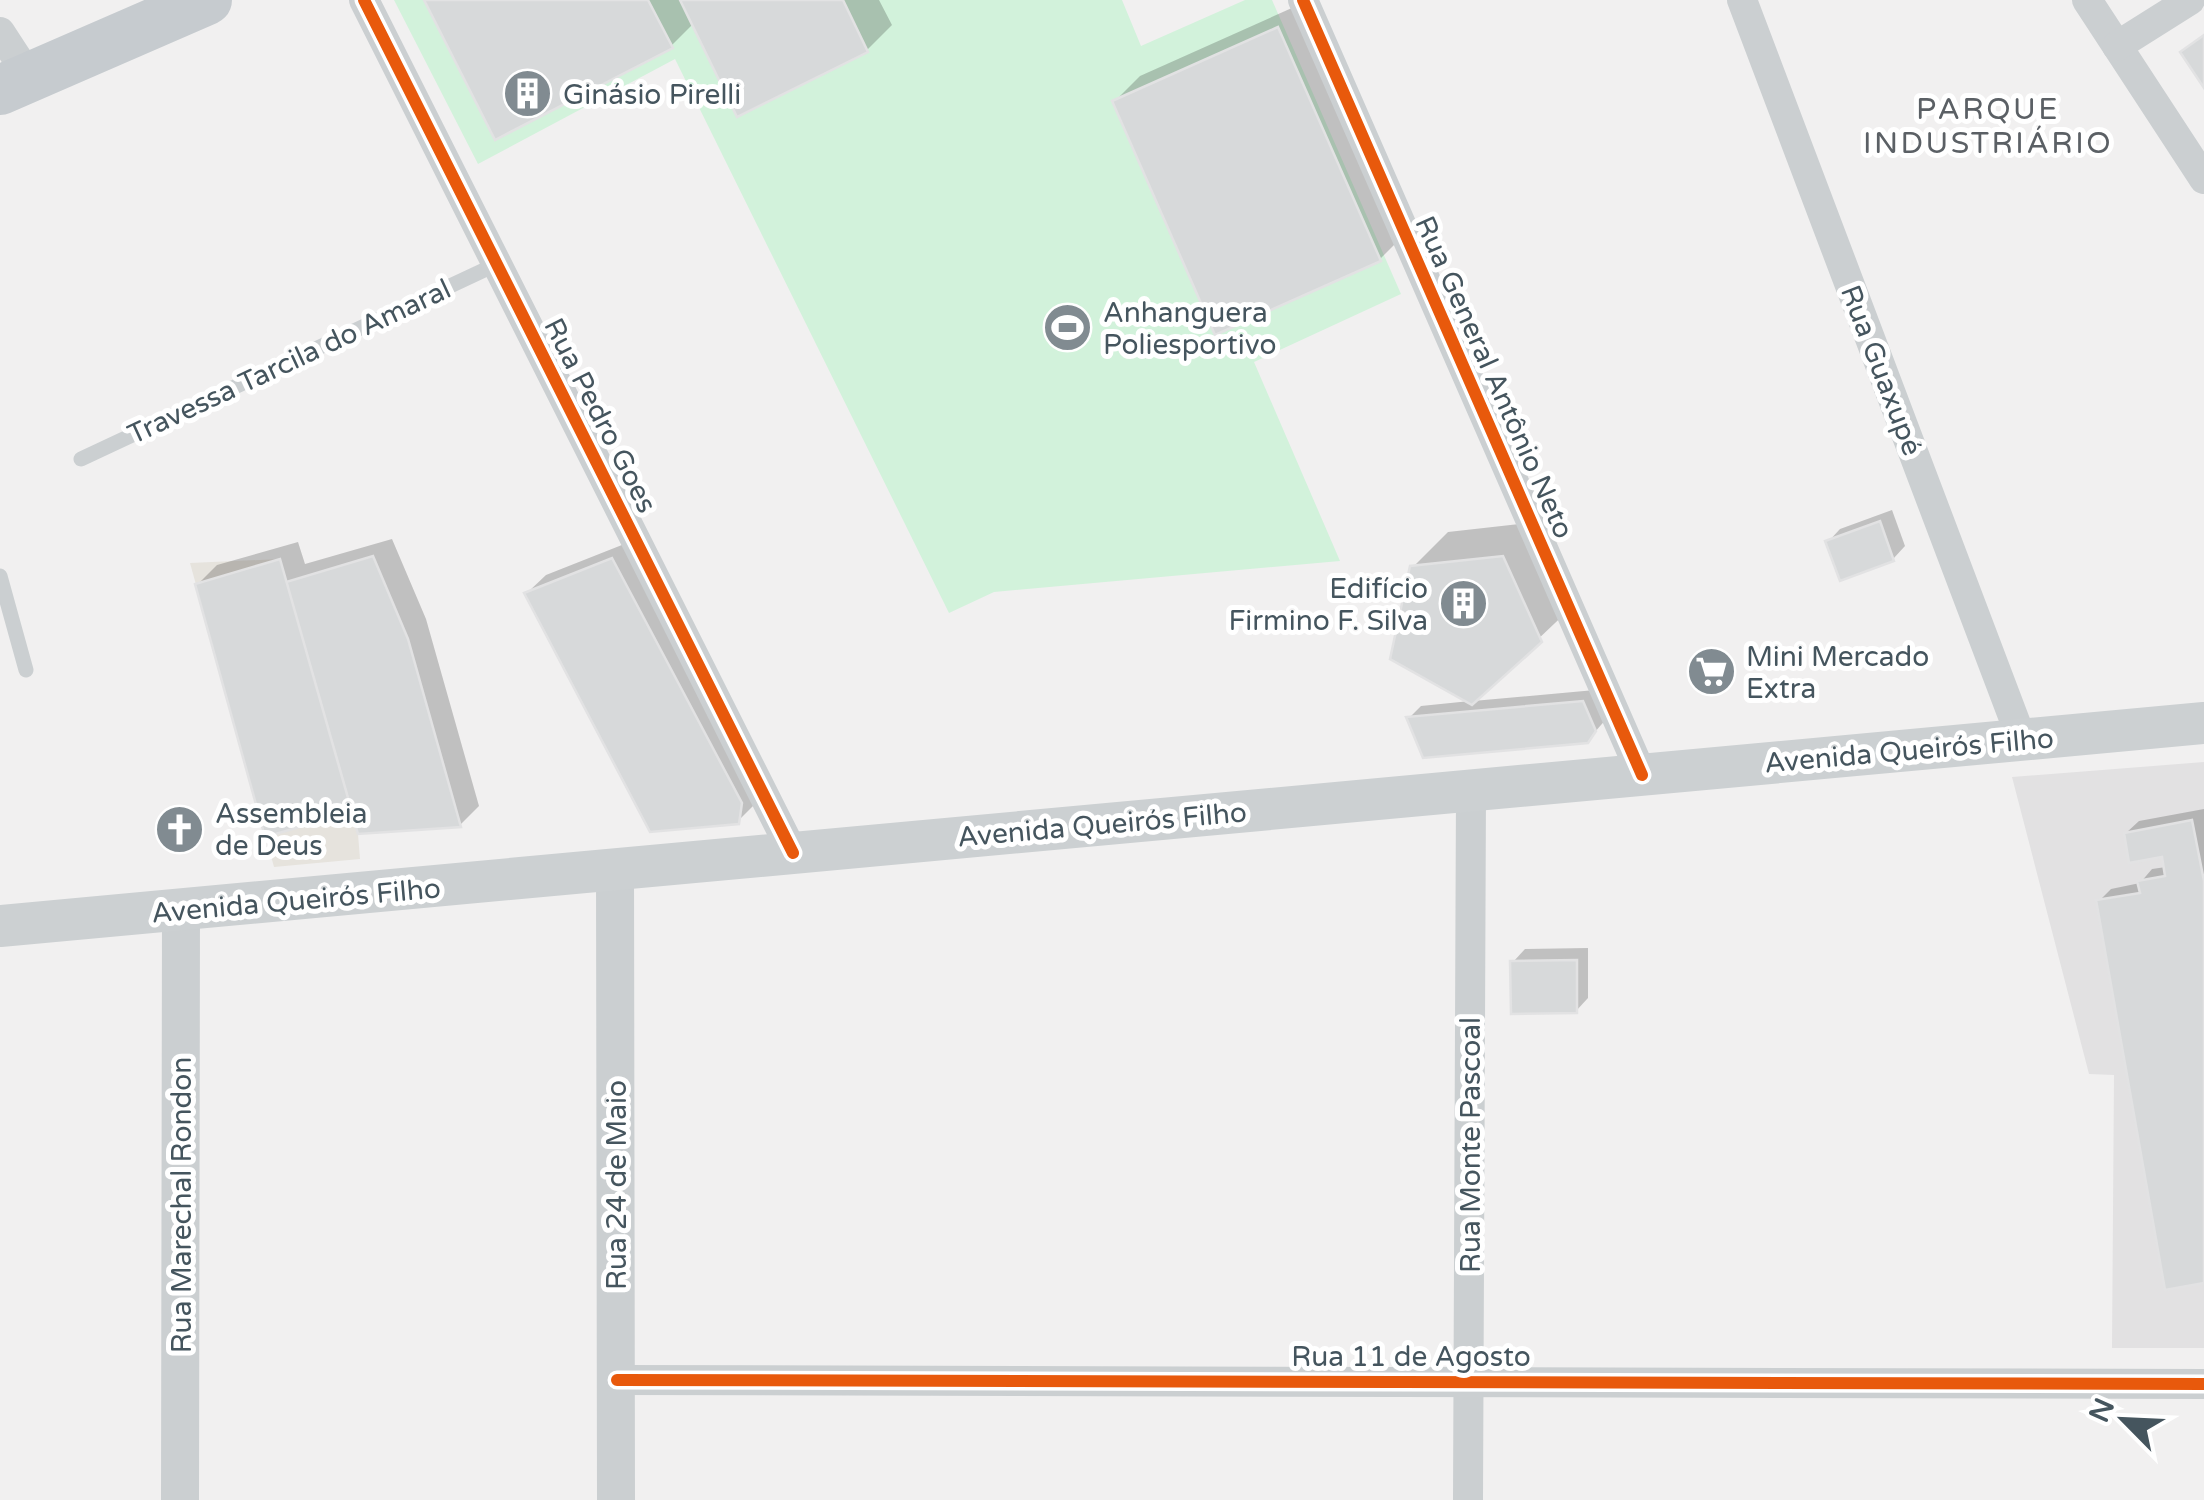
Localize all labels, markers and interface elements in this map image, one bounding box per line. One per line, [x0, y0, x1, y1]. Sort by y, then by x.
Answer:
building icon: Ginásio Pirelli [502, 68, 554, 120]
place label: Ginásio Pirelli [563, 78, 741, 112]
district label: PARQUE INDUSTRIÁRIO [1863, 91, 2113, 162]
street label: Rua General Antônio Neto [1407, 211, 1581, 544]
street label: Travessa Tarcila do Amaral [123, 272, 456, 452]
street label: Rua Guaxupé [1833, 280, 1929, 460]
place label: Anhanguera Poliesportivo [1103, 296, 1276, 362]
sports icon: Anhanguera Poliesportivo [1042, 302, 1094, 354]
street label: Rua Pedro Goes [536, 312, 664, 519]
place label: Edifício Firmino F. Silva [1229, 572, 1428, 638]
building icon: Edifício Firmino F. Silva [1437, 578, 1489, 630]
place label: Mini Mercado Extra [1746, 640, 1929, 706]
supermarket icon: Mini Mercado Extra [1685, 646, 1737, 698]
street label: Avenida Queirós Filho [1763, 721, 2055, 781]
street label: Avenida Queirós Filho [956, 795, 1248, 855]
place label: Assembleia de Deus [215, 797, 368, 863]
church icon: Assembleia de Deus [154, 803, 206, 855]
street label: Avenida Queirós Filho [150, 871, 442, 931]
street label: Rua Monte Pascoal [1454, 1017, 1488, 1273]
street label: Rua Marechal Rondon [165, 1057, 199, 1353]
street label: Rua 24 de Maio [600, 1080, 634, 1290]
street label: Rua 11 de Agosto [1291, 1340, 1531, 1374]
north arrow [2074, 1370, 2174, 1470]
text: N [2082, 1393, 2122, 1427]

